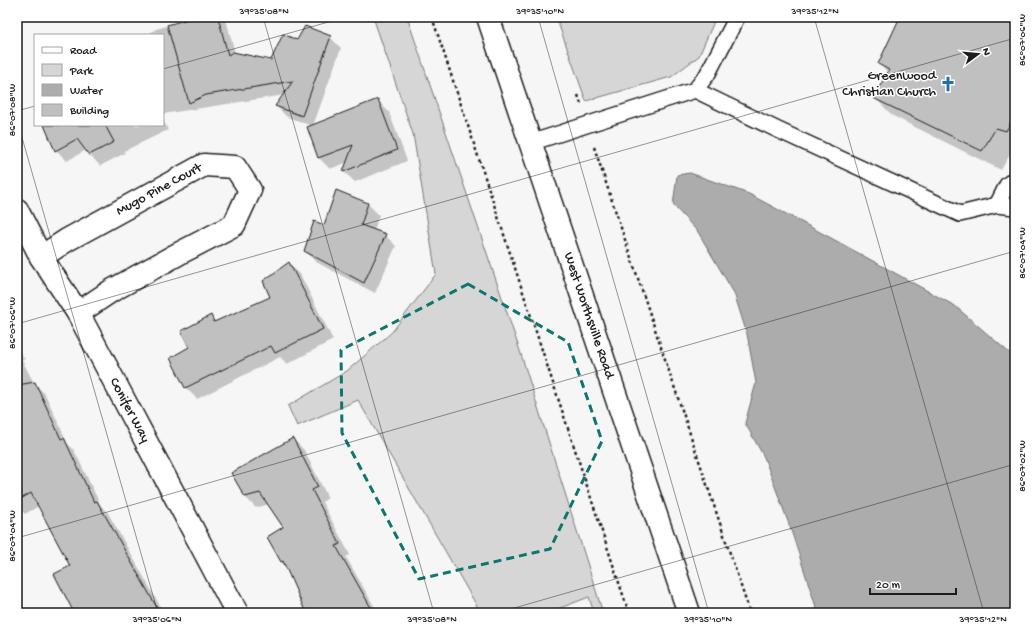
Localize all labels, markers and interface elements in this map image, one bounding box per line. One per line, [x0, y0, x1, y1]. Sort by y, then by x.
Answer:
text: 39°35'08"N [238, 6, 289, 18]
text: 39°35'10"N [515, 6, 565, 18]
text: 39°35'12"N [790, 6, 839, 18]
text: 86°07'06"W [1017, 14, 1029, 66]
legend [34, 34, 164, 126]
north arrow [958, 34, 998, 74]
text: Road [70, 45, 97, 59]
text: N [979, 47, 992, 57]
text: Park [69, 65, 95, 79]
place label: Greenwood Christian Church [842, 68, 938, 101]
church icon: Greenwood Christian Church [939, 75, 957, 93]
text: 86°07'08"W [7, 83, 19, 136]
text: Water [70, 85, 104, 99]
text: Building [69, 105, 109, 119]
street label: Mugo Pine Court [113, 159, 206, 220]
text: 86°07'04"W [1017, 227, 1029, 279]
street label: West Worthsville Road [559, 250, 618, 383]
text: 86°07'06"W [7, 297, 19, 349]
street label: Conifer Way [105, 375, 154, 446]
text: 86°07'02"W [1017, 440, 1029, 492]
text: 86°07'04"W [7, 510, 19, 562]
scale bar [870, 570, 956, 596]
text: 20 m [876, 579, 901, 593]
text: 39°35'06"N [131, 614, 182, 626]
text: 39°35'08"N [406, 614, 457, 626]
text: 39°35'10"N [683, 614, 733, 626]
text: 39°35'12"N [958, 614, 1007, 626]

